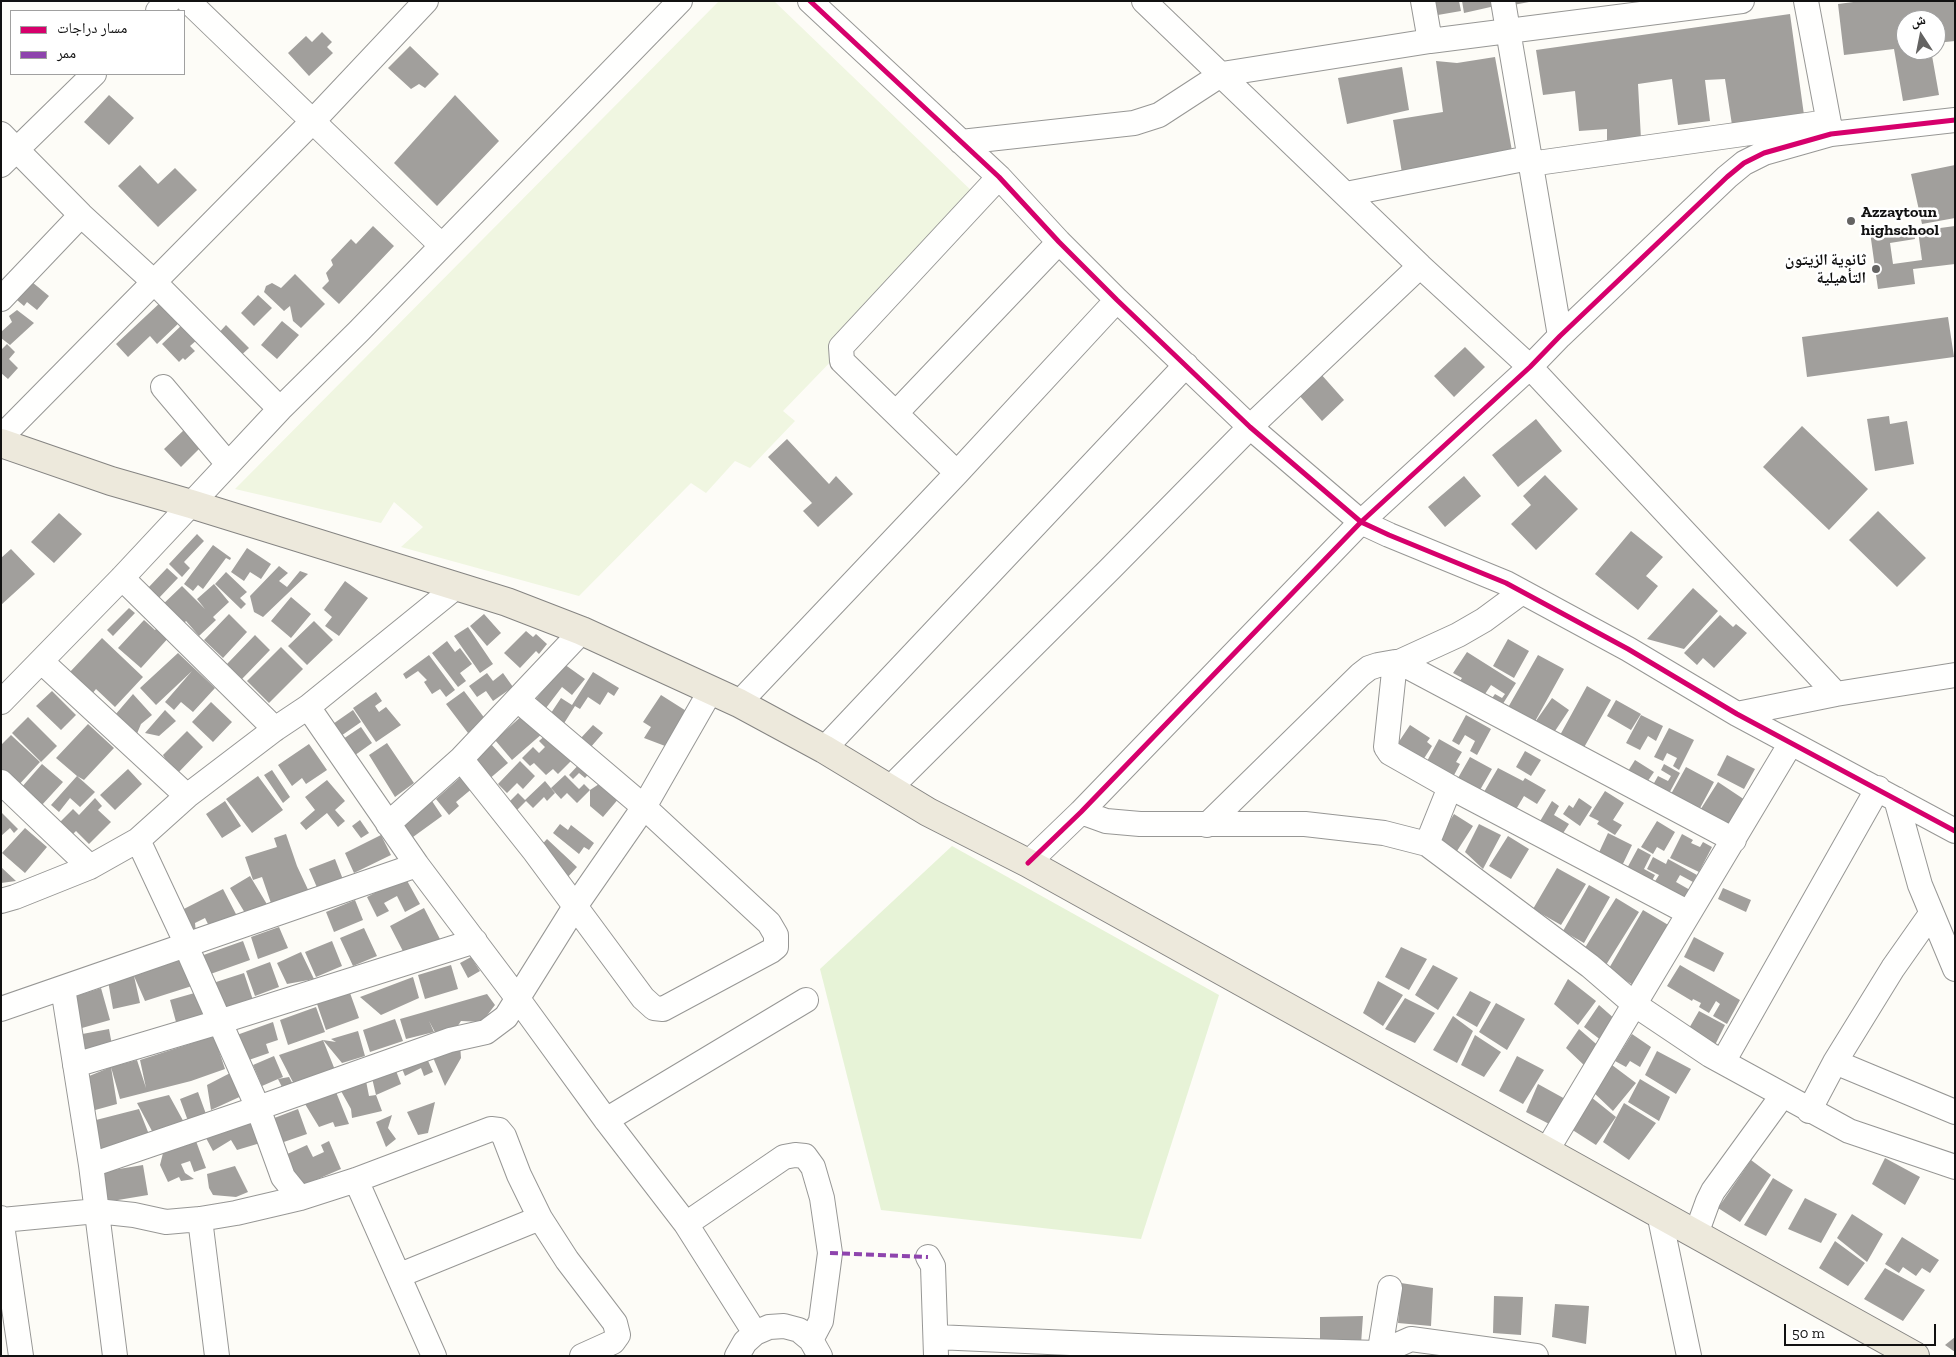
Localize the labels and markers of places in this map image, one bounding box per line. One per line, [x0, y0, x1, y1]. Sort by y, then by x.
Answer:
place label: Azzaytoun highschool [1861, 202, 1939, 240]
marker: Azzaytoun highschool [1845, 215, 1857, 227]
place label: ثانوية الزيتون التأهيلية [1785, 250, 1866, 288]
marker: ثانوية الزيتون التأهيلية [1870, 263, 1882, 275]

